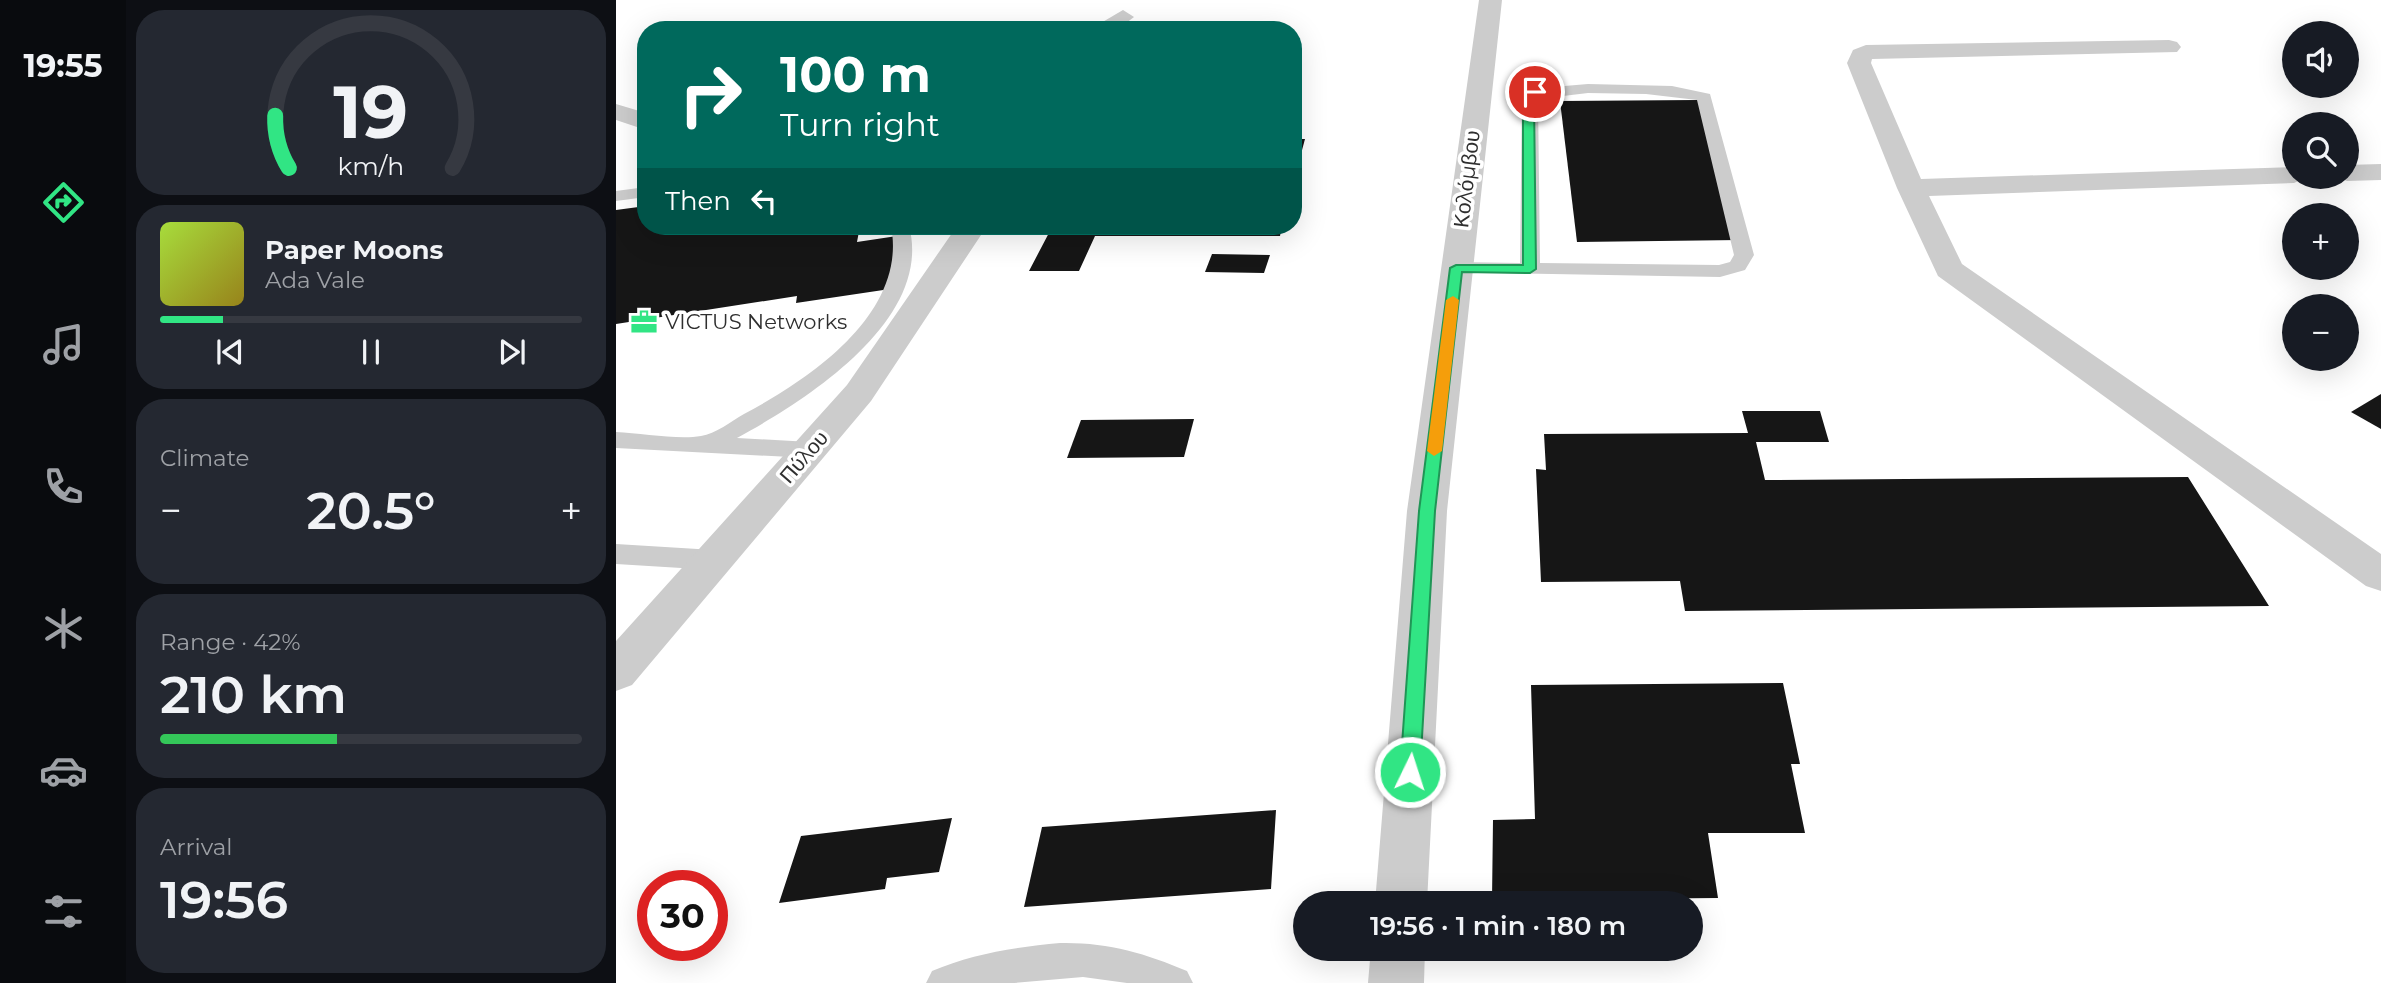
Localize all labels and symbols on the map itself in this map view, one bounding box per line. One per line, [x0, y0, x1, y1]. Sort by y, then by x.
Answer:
pin [1505, 62, 1565, 122]
street label: Κολόμβου [1448, 129, 1485, 229]
office icon: VICTUS Networks [629, 307, 659, 337]
place label: VICTUS Networks [665, 309, 847, 334]
street label: Πύλου [774, 425, 833, 488]
position arrow [1373, 735, 1447, 809]
speed limit sign: 30 [637, 870, 728, 961]

